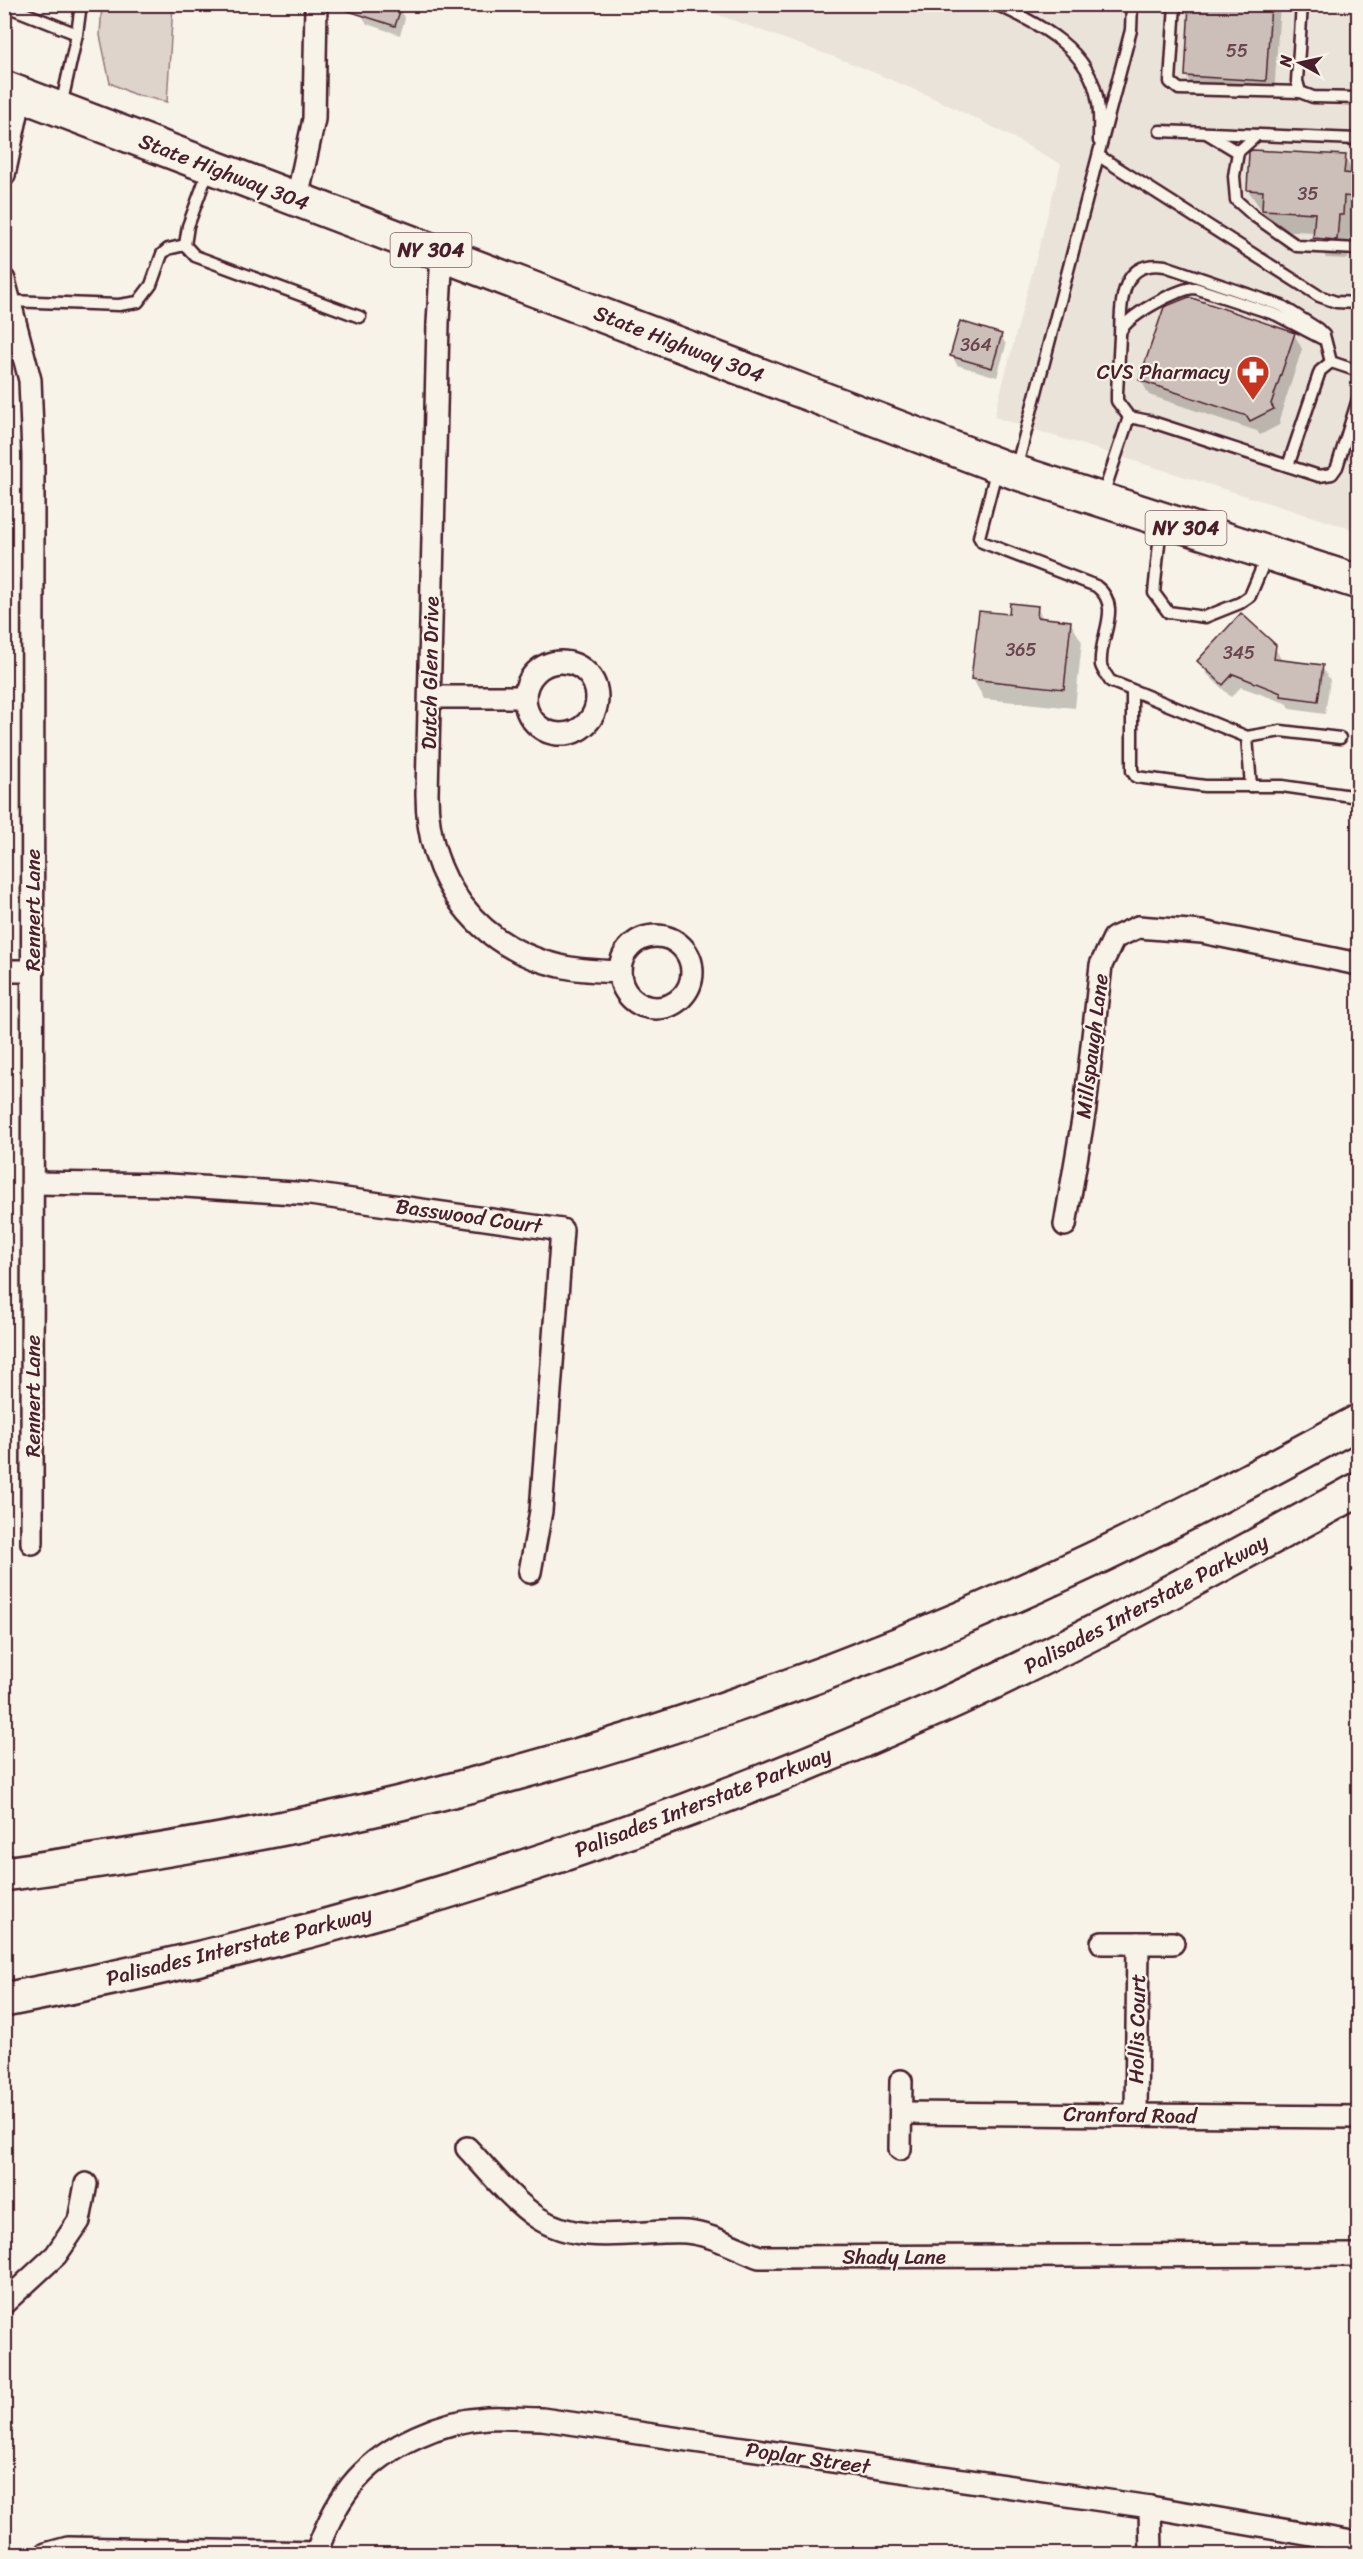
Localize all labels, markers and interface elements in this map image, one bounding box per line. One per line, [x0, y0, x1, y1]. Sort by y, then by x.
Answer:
north arrow [1270, 33, 1330, 93]
house number: 55 [1226, 35, 1248, 67]
text: N [1270, 53, 1301, 69]
street label: State Highway 304 [133, 122, 315, 222]
house number: 35 [1298, 178, 1318, 210]
road number: NY 304 [390, 233, 472, 267]
street label: State Highway 304 [588, 294, 770, 394]
house number: 364 [960, 329, 992, 361]
place label: CVS Pharmacy [1097, 353, 1230, 391]
pharmacy icon: CVS Pharmacy [1235, 354, 1271, 401]
road number: NY 304 [1146, 511, 1226, 545]
street label: Dutch Glen Drive [410, 596, 450, 750]
house number: 365 [1005, 634, 1037, 666]
house number: 345 [1223, 637, 1255, 669]
street label: Rennert Lane [14, 849, 52, 971]
street label: Millspaugh Lane [1064, 971, 1120, 1121]
street label: Basswood Court [393, 1187, 546, 1245]
street label: Rennert Lane [14, 1335, 52, 1457]
street label: Palisades Interstate Parkway [1017, 1523, 1275, 1685]
street label: Palisades Interstate Parkway [569, 1735, 837, 1869]
street label: Palisades Interstate Parkway [102, 1895, 376, 1997]
street label: Hollis Court [1117, 1974, 1157, 2084]
street label: Cranford Road [1063, 2095, 1199, 2135]
street label: Shady Lane [842, 2238, 946, 2276]
street label: Poplar Street [743, 2430, 874, 2486]

